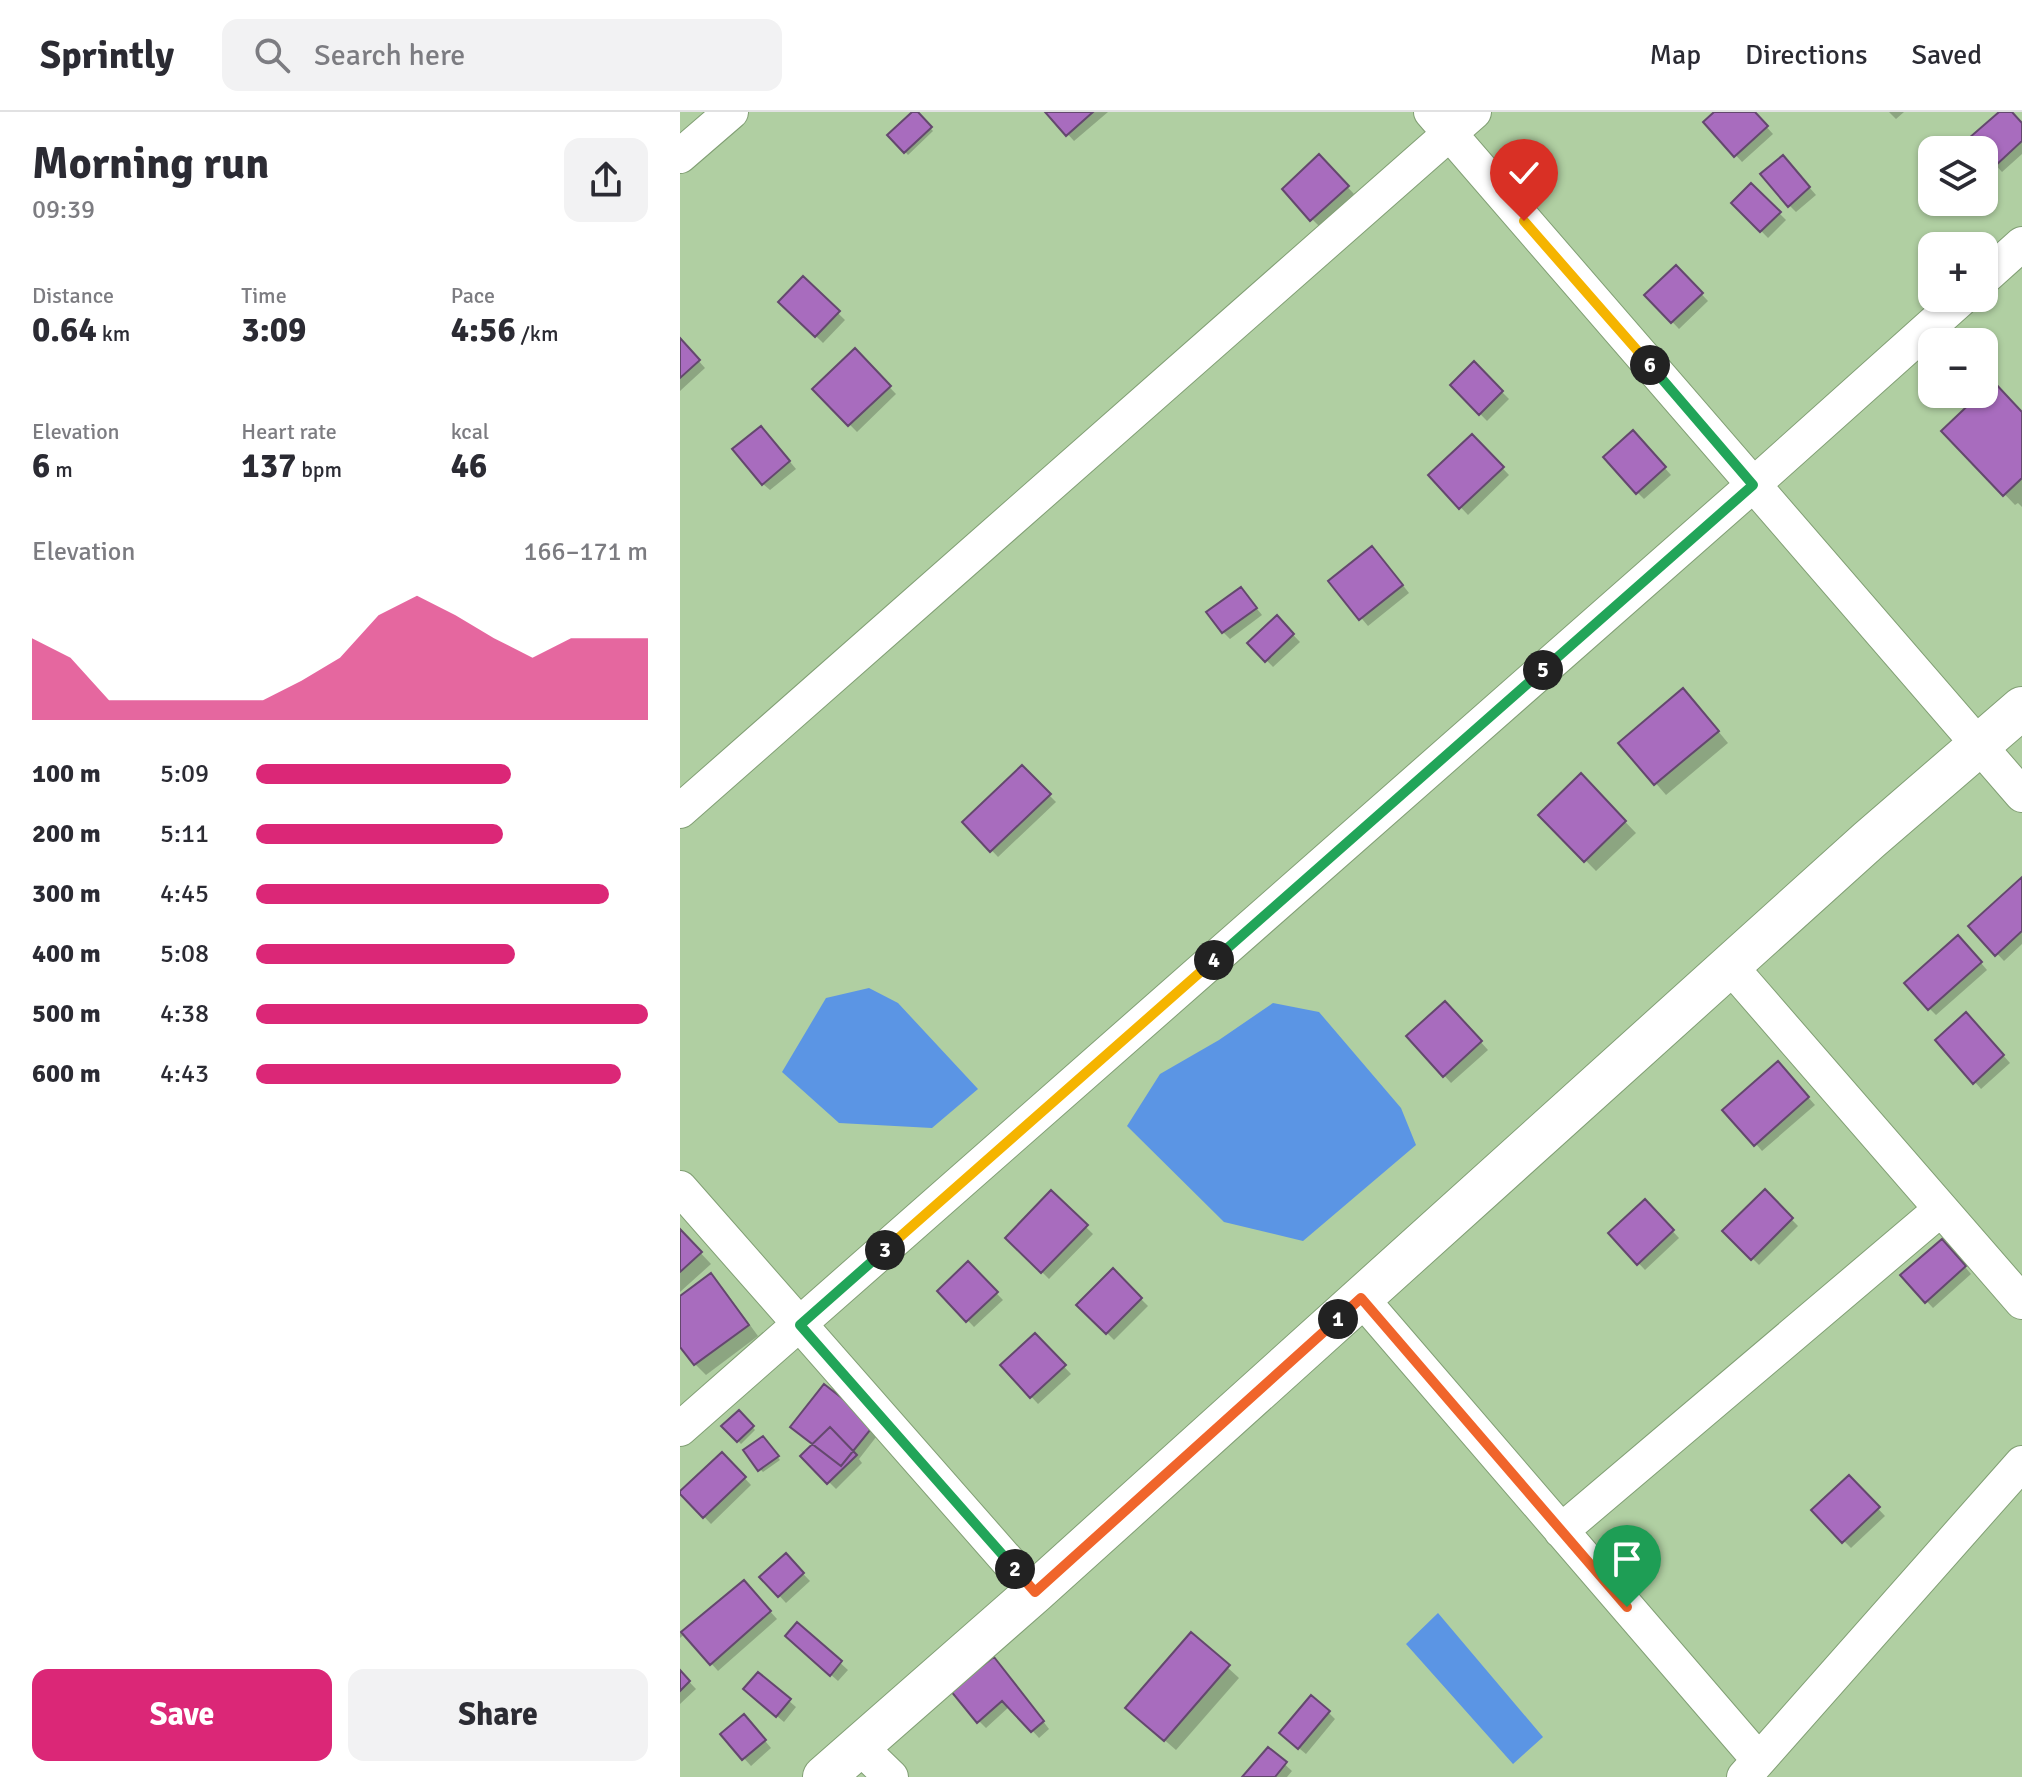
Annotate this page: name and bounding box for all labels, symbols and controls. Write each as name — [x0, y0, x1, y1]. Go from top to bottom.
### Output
search box — [222, 19, 782, 91]
text: Sprintly — [40, 32, 174, 79]
icon: search — [250, 33, 294, 77]
text: Search here — [314, 37, 465, 74]
text: Map — [1649, 38, 1701, 72]
text: Directions — [1745, 38, 1867, 72]
text: Saved — [1911, 38, 1982, 72]
map controls — [1918, 136, 1998, 408]
button: layers — [1918, 136, 1998, 216]
text: Morning run — [32, 137, 269, 191]
button: share — [564, 138, 648, 222]
pin — [1490, 139, 1558, 221]
icon: check — [1502, 151, 1546, 195]
text: 09:39 — [32, 194, 95, 226]
button: + — [1918, 232, 1998, 312]
text: Distance — [32, 282, 114, 309]
text: Time — [241, 282, 287, 309]
text: Pace — [451, 282, 495, 309]
text: 0.64 — [32, 309, 97, 351]
text: 3:09 — [241, 309, 306, 351]
text: 4:56 — [451, 309, 516, 351]
text: km — [97, 320, 130, 347]
text: /km — [516, 320, 558, 347]
button: − — [1918, 328, 1998, 408]
pin: 6 — [1630, 345, 1670, 385]
text: 6 — [1644, 351, 1656, 378]
text: Elevation — [32, 418, 120, 445]
text: Heart rate — [241, 418, 337, 445]
text: kcal — [451, 418, 489, 445]
text: 6 — [32, 445, 50, 487]
text: 137 — [241, 445, 296, 487]
text: 46 — [451, 445, 487, 487]
text: m — [50, 456, 73, 483]
text: bpm — [296, 456, 342, 483]
text: Elevation — [32, 536, 136, 568]
text: 166–171 m — [524, 536, 648, 568]
pin: 5 — [1523, 650, 1563, 690]
text: 5 — [1537, 656, 1549, 683]
text: 100 m — [32, 758, 101, 790]
text: 5:09 — [160, 758, 209, 790]
text: 200 m — [32, 818, 101, 850]
text: 5:11 — [160, 818, 209, 850]
text: 300 m — [32, 878, 101, 910]
text: 4:45 — [160, 878, 209, 910]
text: 400 m — [32, 938, 101, 970]
text: 5:08 — [160, 938, 209, 970]
pin: 4 — [1194, 940, 1234, 980]
text: 4 — [1208, 946, 1220, 973]
text: 500 m — [32, 998, 101, 1030]
text: 4:38 — [160, 998, 209, 1030]
text: 600 m — [32, 1058, 101, 1090]
text: 4:43 — [160, 1058, 209, 1090]
pin: 3 — [865, 1230, 905, 1270]
text: 3 — [879, 1236, 891, 1263]
pin: 1 — [1318, 1299, 1358, 1339]
text: 1 — [1332, 1305, 1344, 1332]
pin — [1593, 1525, 1661, 1607]
icon: arrive — [1605, 1537, 1649, 1581]
pin: 2 — [995, 1549, 1035, 1589]
text: 2 — [1009, 1555, 1021, 1582]
button: Save — [32, 1669, 332, 1761]
button: Share — [348, 1669, 648, 1761]

